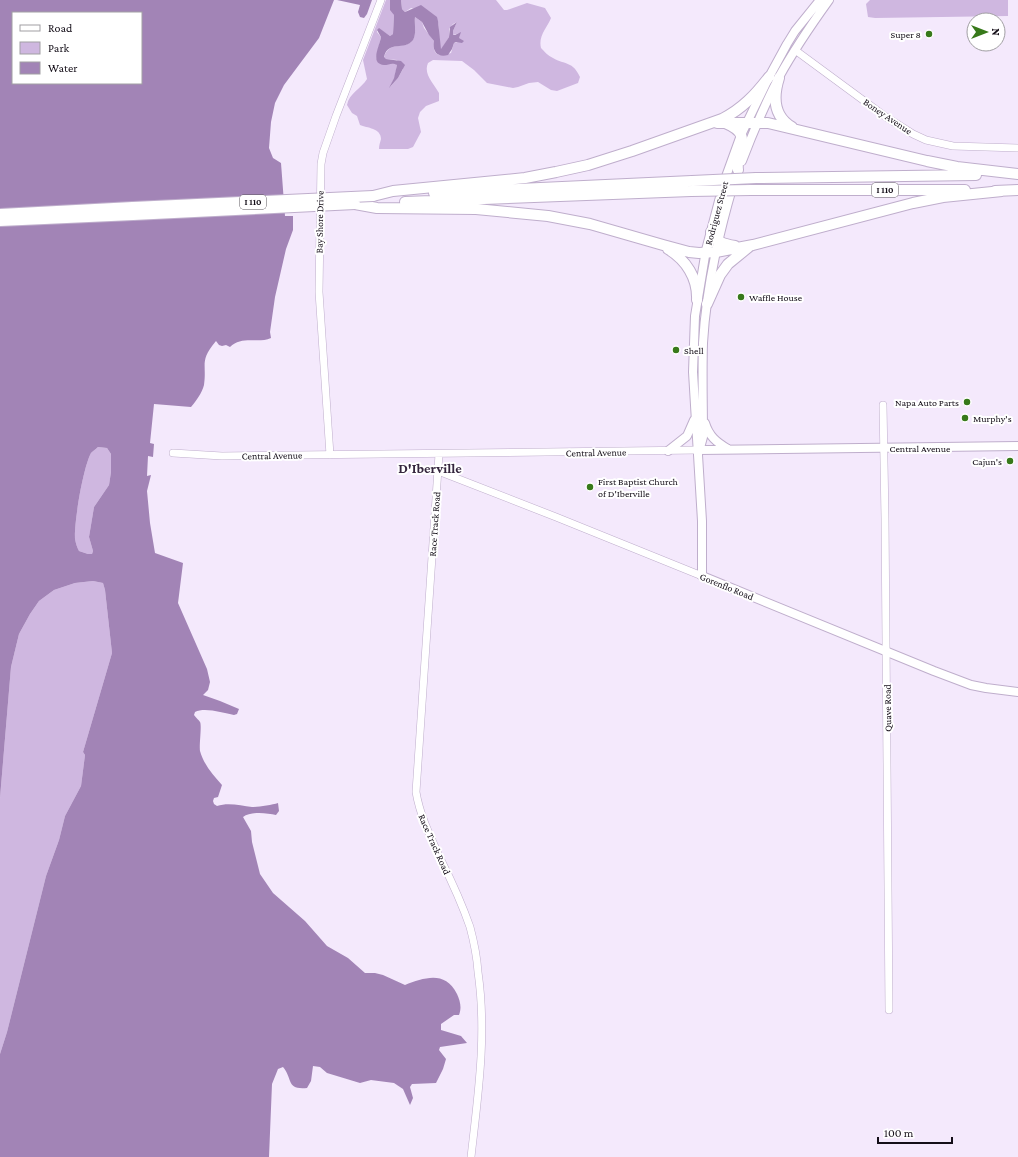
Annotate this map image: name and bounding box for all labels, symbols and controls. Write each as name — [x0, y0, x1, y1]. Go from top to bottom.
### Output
legend — [12, 12, 142, 84]
north arrow — [966, 12, 1006, 52]
text: Road — [48, 21, 73, 35]
text: N — [990, 28, 1002, 36]
place label: Super 8 — [891, 29, 921, 40]
marker: Super 8 — [924, 29, 934, 39]
text: Park — [48, 41, 70, 55]
text: Water — [48, 61, 78, 75]
street label: Boney Avenue — [861, 96, 915, 137]
street label: Rodriguez Street — [703, 179, 731, 246]
road number: I 110 — [872, 183, 898, 197]
street label: Bay Shore Drive — [313, 190, 326, 254]
road number: I 110 — [240, 195, 266, 209]
marker: Waffle House — [736, 292, 746, 302]
place label: Waffle House — [749, 292, 803, 303]
marker: Shell — [671, 345, 681, 355]
place label: Shell — [684, 345, 704, 356]
place label: Napa Auto Parts — [895, 397, 959, 408]
marker: Napa Auto Parts — [962, 397, 972, 407]
marker: Murphy's — [960, 413, 970, 423]
place label: Murphy's — [973, 413, 1012, 424]
street label: Central Avenue — [890, 443, 951, 454]
street label: Central Avenue — [565, 446, 627, 459]
street label: Central Avenue — [241, 449, 303, 462]
place label: Cajun's — [972, 456, 1002, 468]
marker: Cajun's — [1005, 456, 1015, 466]
district label: D'Iberville — [398, 460, 462, 476]
place label: First Baptist Church of D'Iberville — [598, 476, 678, 499]
marker: First Baptist Church of D'Iberville — [585, 482, 595, 492]
street label: Race Track Road — [427, 491, 442, 557]
street label: Gorenflo Road — [698, 571, 756, 603]
street label: Quave Road — [882, 683, 893, 732]
street label: Race Track Road — [416, 812, 453, 877]
scale bar — [878, 1119, 952, 1145]
text: 100 m — [884, 1126, 914, 1140]

